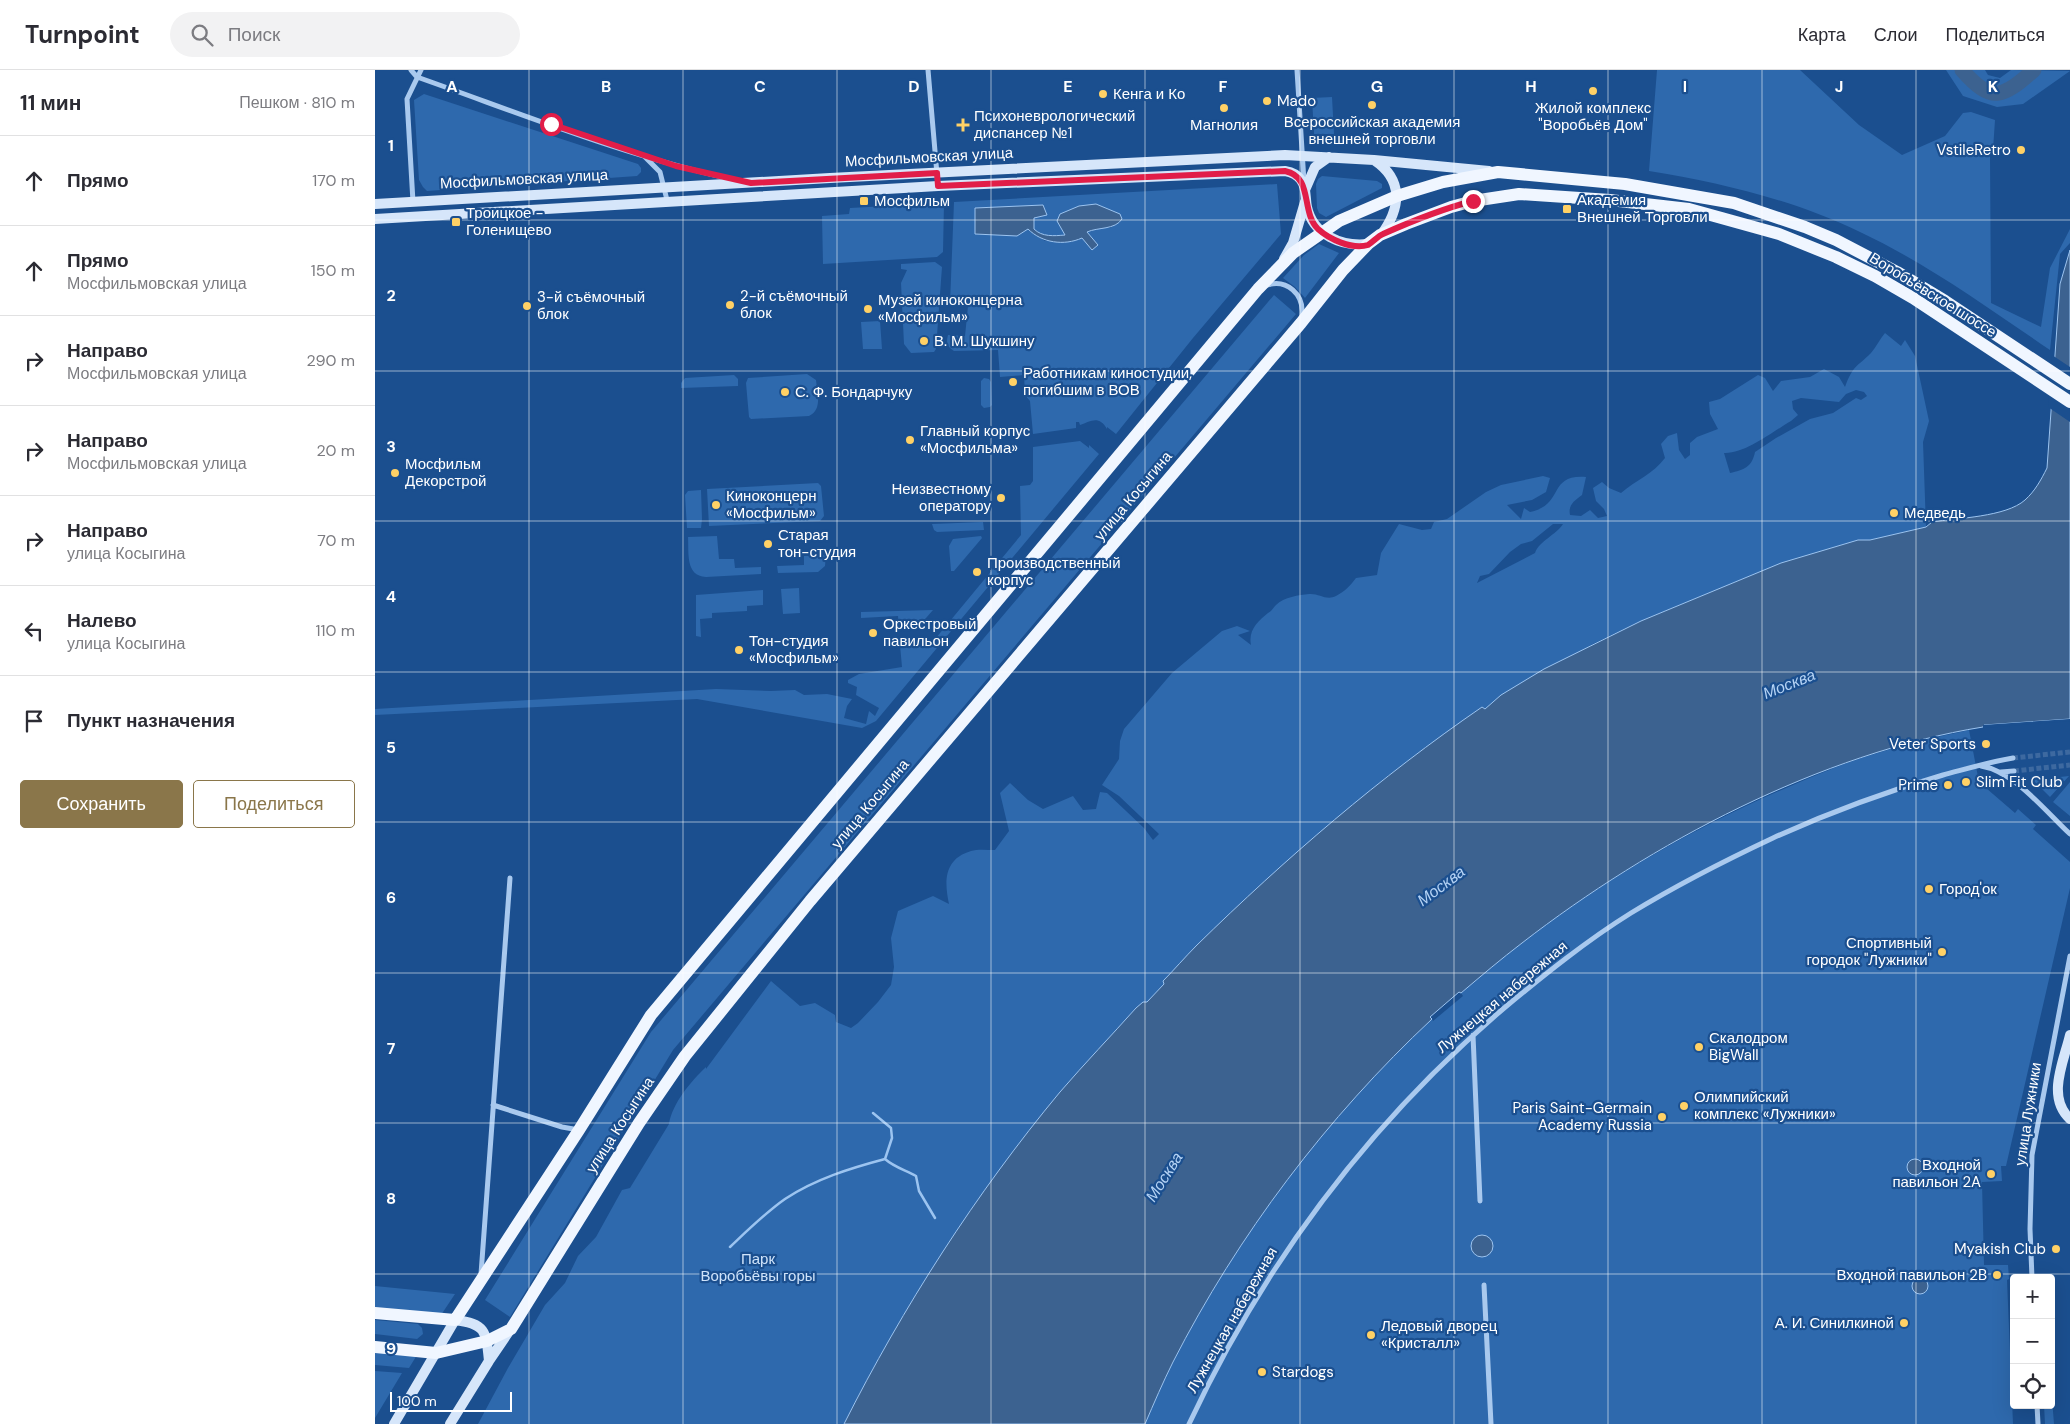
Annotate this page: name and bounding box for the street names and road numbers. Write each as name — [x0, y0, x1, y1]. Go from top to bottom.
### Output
street label: Мосфильмовская улица — [844, 143, 1014, 171]
street label: Мосфильмовская улица — [439, 165, 609, 193]
street label: Воробьёвское шоссе — [1866, 248, 2000, 342]
street label: улица Косыгина — [1090, 447, 1177, 545]
street label: улица Косыгина — [827, 755, 914, 853]
street label: Лужнецкая набережная — [1432, 936, 1572, 1058]
street label: улица Лужники — [2010, 1061, 2046, 1167]
street label: улица Косыгина — [581, 1072, 659, 1177]
street label: Лужнецкая набережная — [1182, 1244, 1282, 1396]

